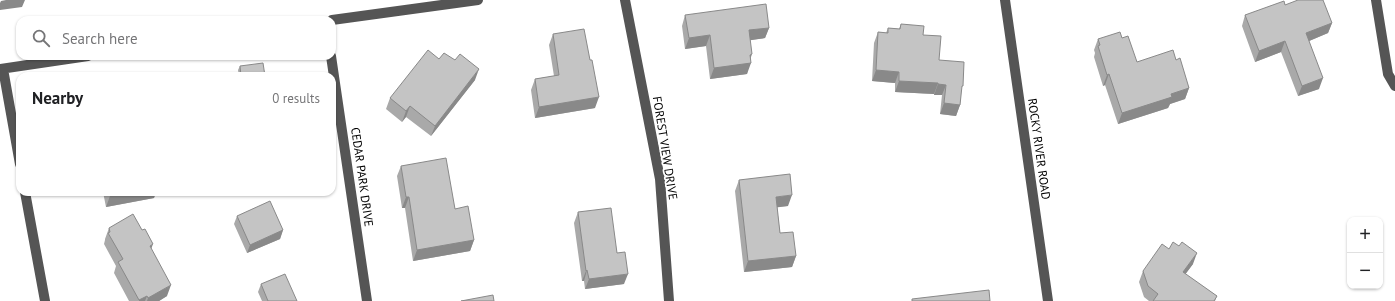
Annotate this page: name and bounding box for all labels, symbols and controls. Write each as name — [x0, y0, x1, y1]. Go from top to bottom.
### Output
search box — [16, 16, 336, 60]
icon: search — [30, 27, 52, 49]
text: Search here — [62, 29, 138, 48]
text: Nearby — [32, 87, 83, 109]
text: 0 results — [272, 90, 320, 107]
street label: FOREST VIEW DRIVE — [650, 95, 681, 201]
street label: ROCKY RIVER ROAD — [1025, 97, 1054, 201]
street label: CEDAR PARK DRIVE — [348, 126, 377, 228]
map controls — [1347, 217, 1383, 289]
button: + — [1347, 217, 1383, 253]
button: − — [1347, 253, 1383, 289]

